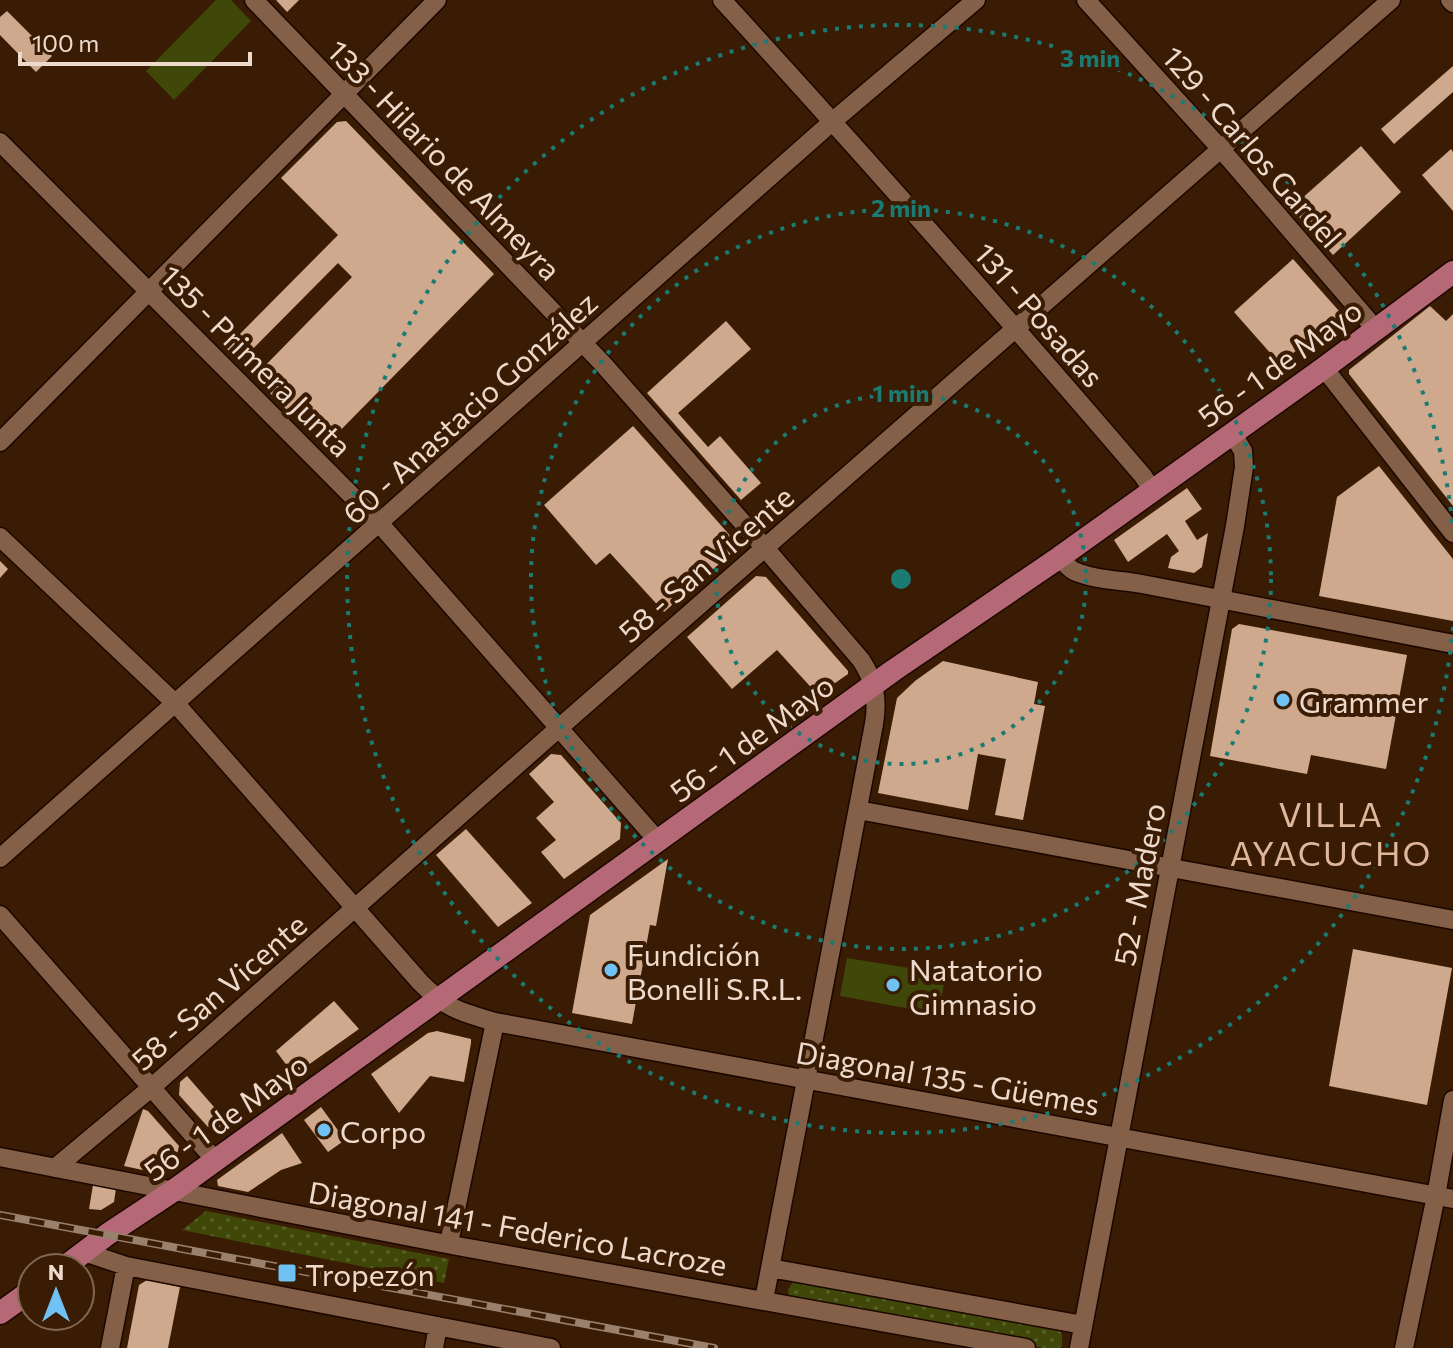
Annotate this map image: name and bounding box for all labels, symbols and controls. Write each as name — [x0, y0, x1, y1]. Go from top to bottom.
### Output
scale bar — [20, 16, 250, 66]
text: 100 m — [32, 28, 99, 57]
street label: 133 - Hilario de Almeyra — [321, 31, 569, 287]
street label: 129 - Carlos Gardel — [1156, 38, 1350, 254]
text: 3 min — [1060, 43, 1120, 72]
text: 2 min — [871, 193, 931, 222]
street label: 131 - Posadas — [967, 234, 1113, 394]
street label: 135 - Primera Junta — [154, 257, 360, 463]
street label: 60 - Anastacio González — [334, 283, 604, 531]
street label: 56 - 1 de Mayo — [1190, 290, 1368, 434]
text: 1 min — [873, 378, 929, 407]
street label: 58 - San Vicente — [610, 477, 800, 649]
centre of rings — [887, 565, 915, 593]
street label: 56 - 1 de Mayo — [662, 665, 840, 809]
place label: Grammer — [1299, 682, 1429, 719]
marker: Grammer — [1274, 691, 1292, 709]
district label: VILLA AYACUCHO — [1230, 792, 1432, 873]
street label: 52 - Madero — [1104, 800, 1172, 968]
street label: 58 - San Vicente — [123, 905, 313, 1077]
place label: Fundición Bonelli S.R.L. — [627, 935, 802, 1006]
place label: Natatorio Gimnasio — [909, 950, 1043, 1021]
marker: Fundición Bonelli S.R.L. — [602, 961, 620, 979]
marker: Natatorio Gimnasio — [884, 976, 902, 994]
street label: Diagonal 135 - Güemes — [794, 1032, 1102, 1122]
street label: 56 - 1 de Mayo — [136, 1044, 314, 1188]
place label: Corpo — [340, 1112, 426, 1149]
marker: Corpo — [315, 1121, 333, 1139]
street label: Diagonal 141 - Federico Lacroze — [306, 1172, 730, 1282]
north arrow — [16, 1252, 96, 1332]
place label: Tropezón — [305, 1255, 435, 1292]
text: N — [48, 1258, 64, 1285]
marker: Tropezón — [276, 1262, 298, 1284]

